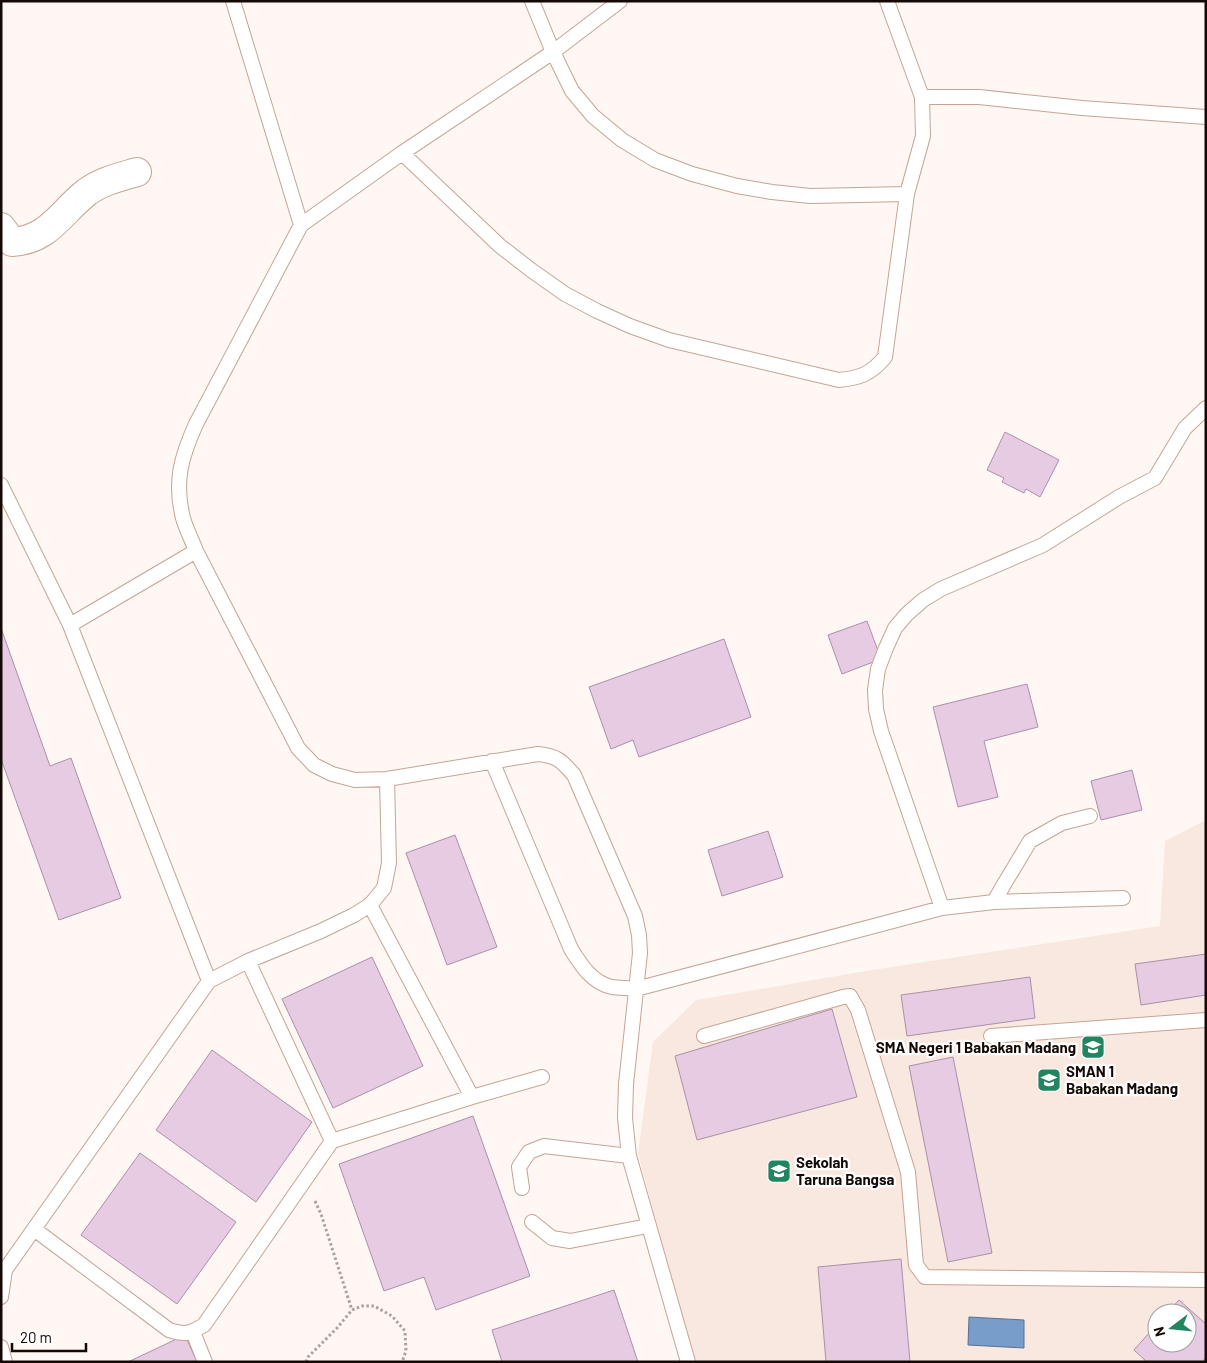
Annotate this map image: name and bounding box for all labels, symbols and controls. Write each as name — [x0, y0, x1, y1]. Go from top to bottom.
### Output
school or university icon: SMA Negeri 1 Babakan Madang — [1080, 1034, 1106, 1060]
place label: SMA Negeri 1 Babakan Madang — [876, 1038, 1076, 1056]
place label: SMAN 1 Babakan Madang — [1066, 1062, 1178, 1097]
school or university icon: SMAN 1 Babakan Madang — [1036, 1067, 1062, 1093]
place label: Sekolah Taruna Bangsa — [796, 1153, 894, 1188]
school or university icon: Sekolah Taruna Bangsa — [766, 1158, 792, 1184]
north arrow — [1147, 1303, 1197, 1353]
scale bar — [12, 1320, 86, 1352]
text: N — [1150, 1325, 1168, 1339]
text: 20 m — [20, 1328, 52, 1346]

